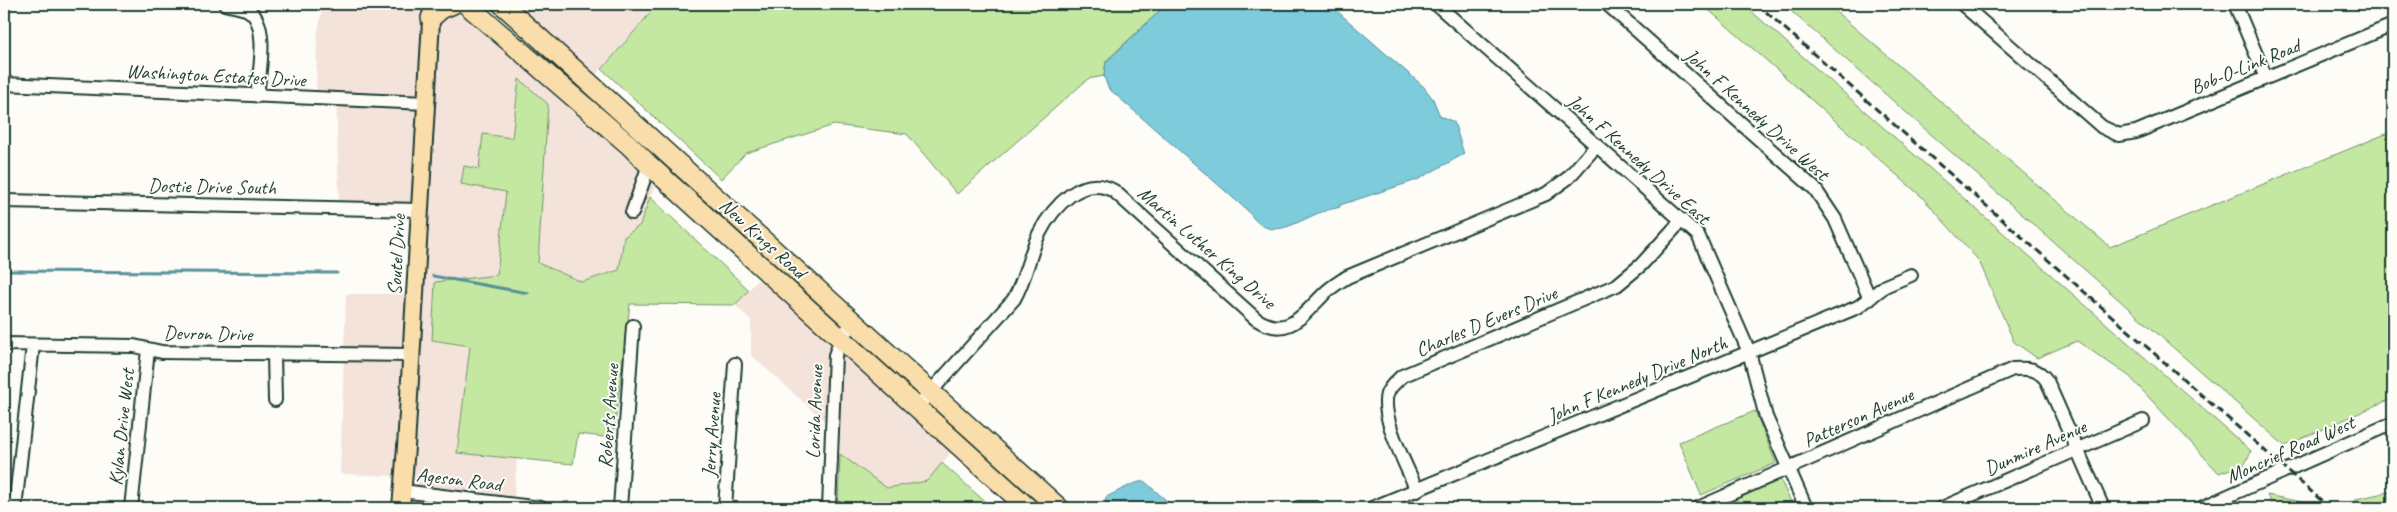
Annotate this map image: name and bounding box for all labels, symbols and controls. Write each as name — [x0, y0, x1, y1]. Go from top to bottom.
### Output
street label: Bob-O-Link Road — [2187, 32, 2306, 100]
street label: John F Kennedy Drive West — [1679, 42, 1836, 187]
street label: Washington Estates Drive — [126, 58, 308, 93]
street label: John F Kennedy Drive East — [1561, 88, 1717, 232]
street label: Dostie Drive South — [148, 173, 277, 200]
street label: Martin Luther King Drive — [1132, 181, 1282, 315]
street label: New Kings Road — [714, 193, 814, 286]
street label: Soutel Drive — [382, 212, 411, 296]
street label: Charles D Evers Drive — [1412, 280, 1562, 362]
street label: Devron Drive — [163, 320, 254, 347]
street label: John F Kennedy Drive North — [1543, 330, 1732, 429]
street label: Roberts Avenue — [592, 362, 625, 469]
street label: Lorida Avenue — [800, 363, 829, 459]
street label: Kylan Drive West — [103, 365, 140, 487]
street label: Patterson Avenue — [1799, 381, 1919, 453]
street label: Jerry Avenue — [696, 391, 727, 479]
street label: Moncrief Road West — [2222, 409, 2361, 489]
street label: Dunmire Avenue — [1981, 413, 2091, 481]
street label: Ageson Road — [415, 462, 506, 497]

